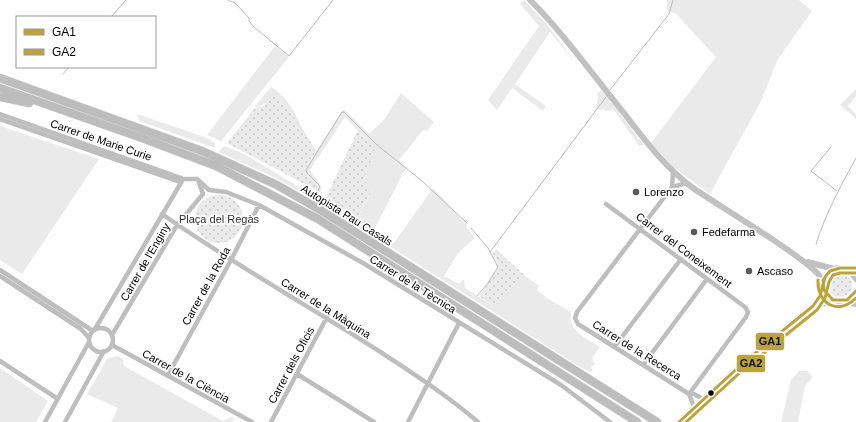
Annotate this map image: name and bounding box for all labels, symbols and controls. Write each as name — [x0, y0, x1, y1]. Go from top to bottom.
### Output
legend — [16, 16, 156, 68]
text: GA1 — [52, 25, 76, 39]
text: GA2 — [52, 45, 76, 59]
street label: Carrer de Marie Curie — [49, 117, 153, 163]
street label: Autopista Pau Casals — [299, 182, 395, 248]
place label: Lorenzo — [644, 186, 684, 198]
marker: Lorenzo — [631, 187, 641, 197]
street label: Carrer del Coneixement — [634, 210, 734, 290]
park label: Plaça del Regàs — [179, 213, 260, 225]
street label: Carrer de l'Enginy — [118, 221, 172, 303]
place label: Fedefarma — [702, 226, 756, 238]
marker: Fedefarma — [689, 227, 699, 237]
street label: Carrer de la Roda — [180, 244, 233, 327]
street label: Carrer de la Tècnica — [368, 253, 459, 316]
place label: Ascaso — [757, 265, 793, 277]
marker: Ascaso — [744, 266, 754, 276]
street label: Carrer de la Màquina — [279, 276, 374, 341]
street label: Carrer de la Recerca — [591, 318, 684, 383]
street label: Carrer dels Oficis — [266, 324, 316, 405]
line badge: GA1 — [755, 332, 785, 351]
text: GA1 — [759, 335, 781, 347]
street label: Carrer de la Ciència — [140, 347, 232, 405]
line badge: GA2 — [736, 354, 766, 373]
text: GA2 — [740, 357, 762, 369]
unlabelled marker — [706, 388, 716, 398]

